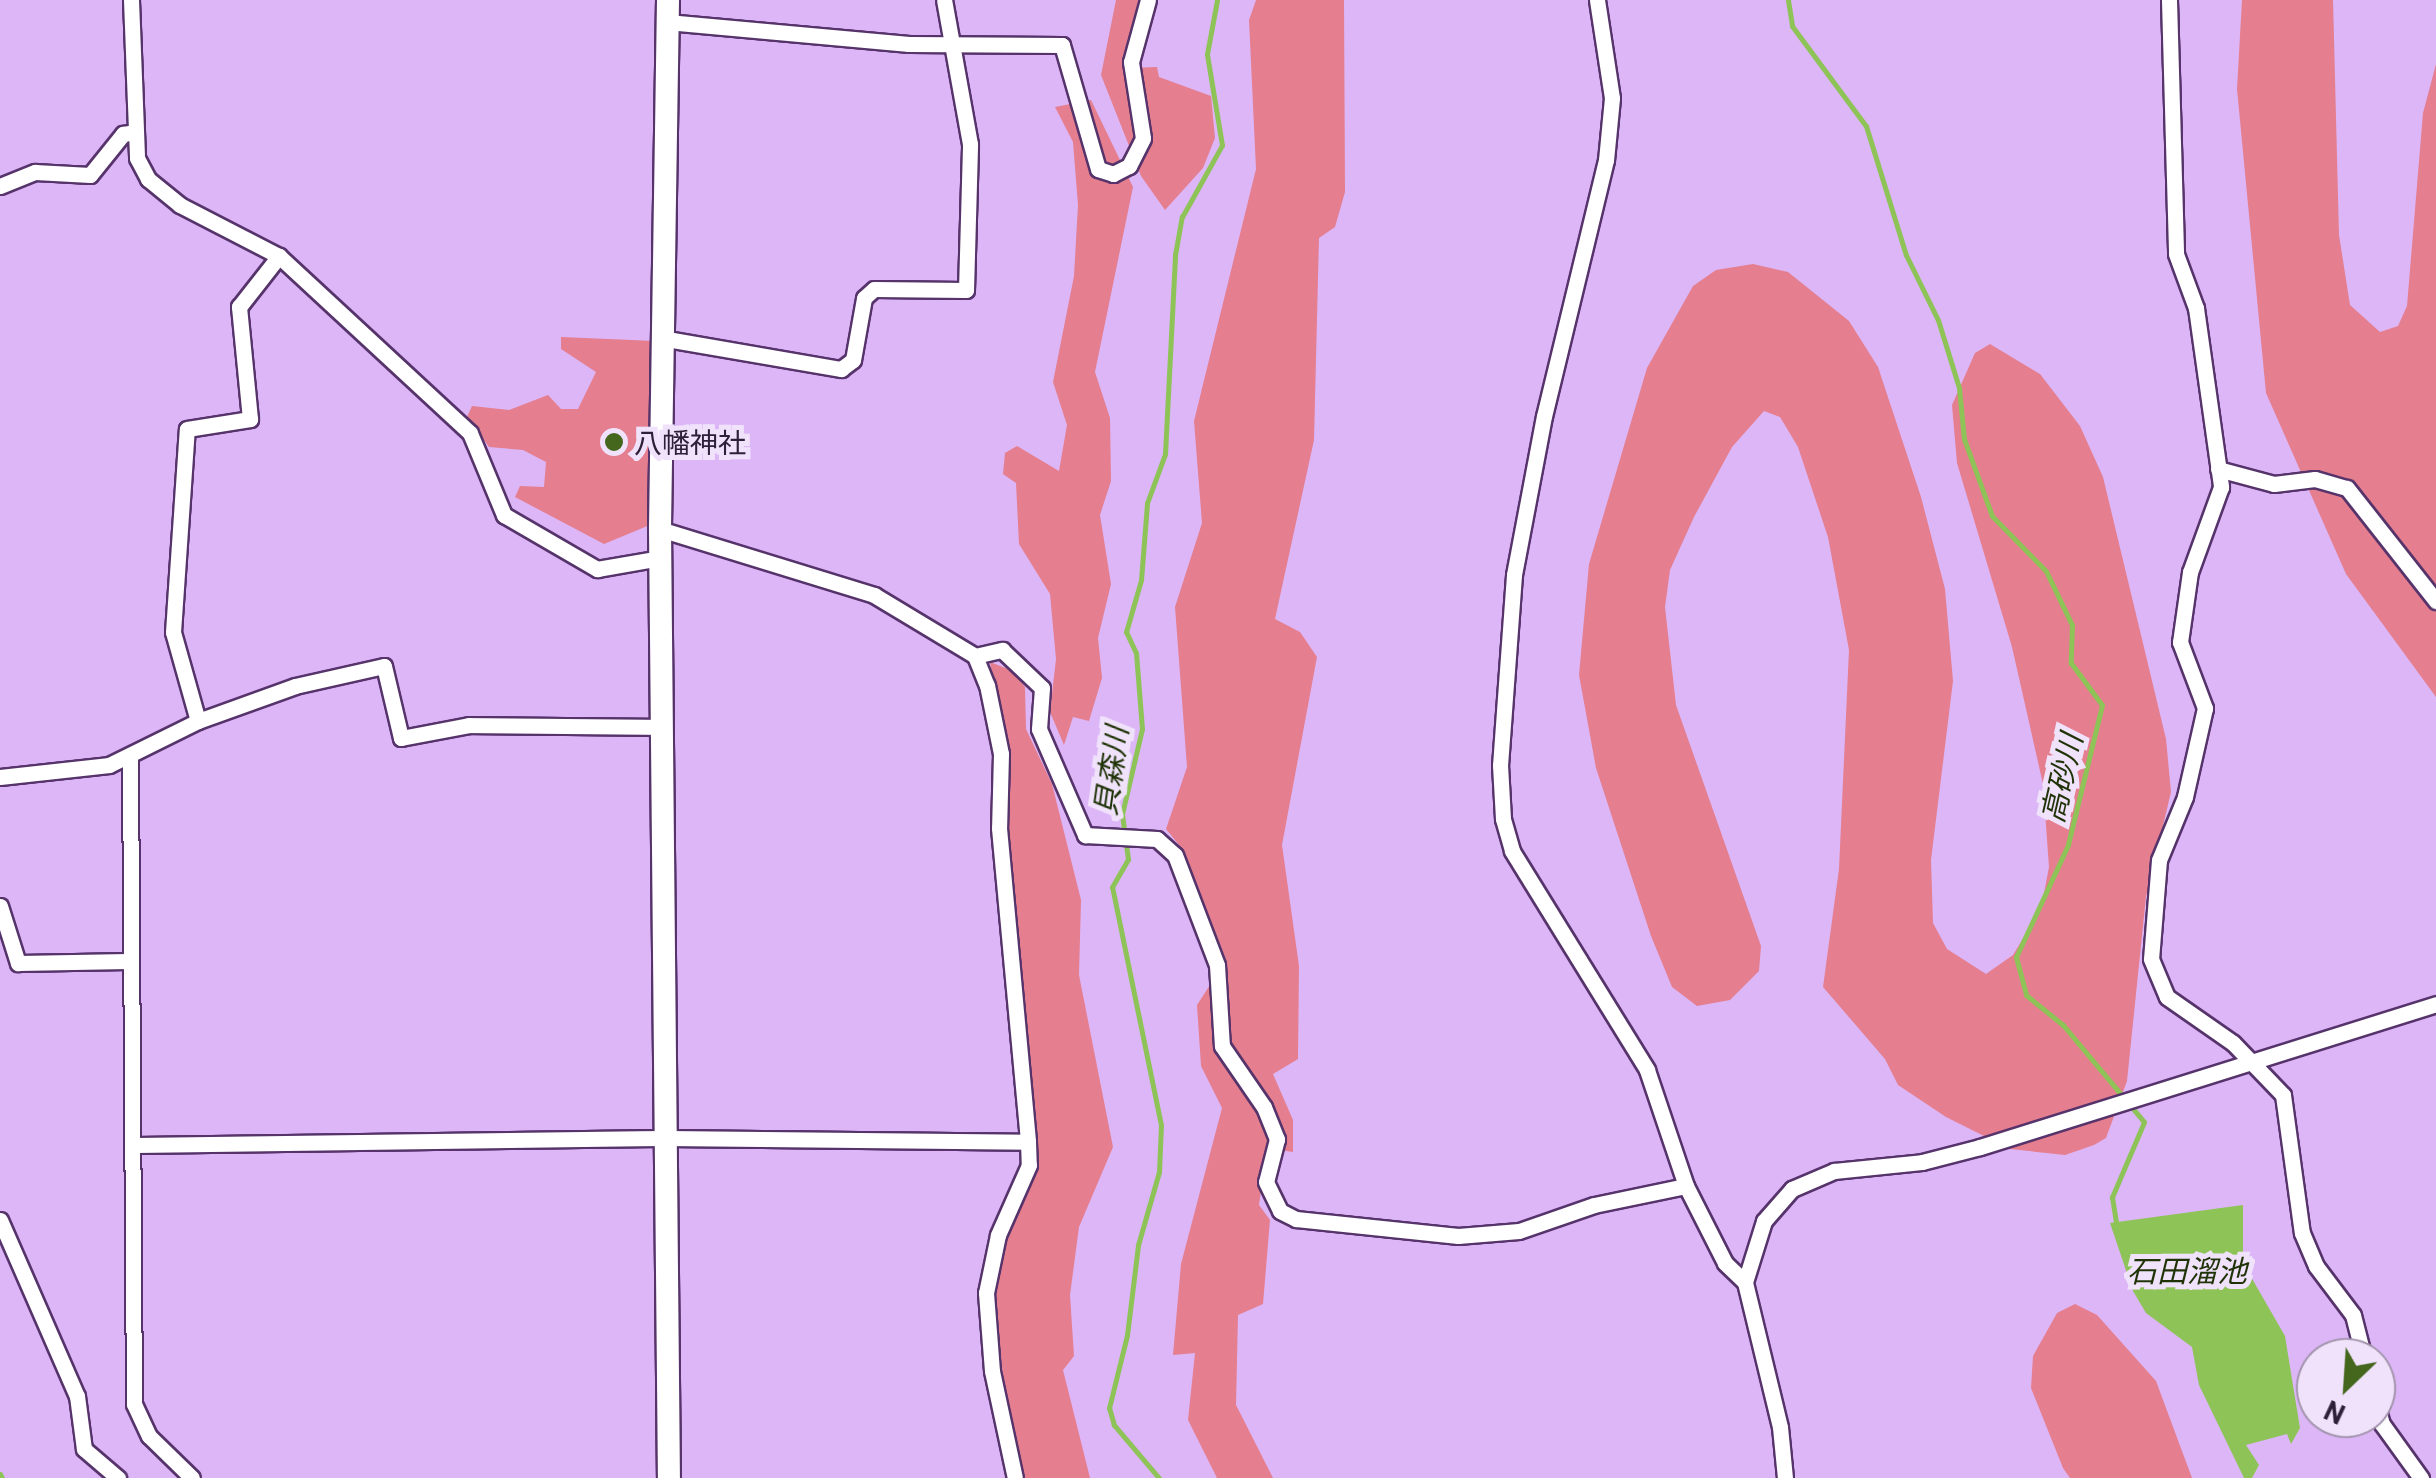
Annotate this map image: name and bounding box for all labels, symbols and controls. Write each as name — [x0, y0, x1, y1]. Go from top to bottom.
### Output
place label: 八幡神社 — [634, 425, 746, 459]
marker: 八幡神社 — [603, 431, 625, 453]
water label: 貝森川 — [1086, 724, 1134, 818]
water label: 高砂川 — [2033, 730, 2089, 826]
water label: 石田溜池 — [2127, 1252, 2247, 1288]
north arrow — [2296, 1338, 2396, 1438]
text: N — [2319, 1394, 2350, 1433]

